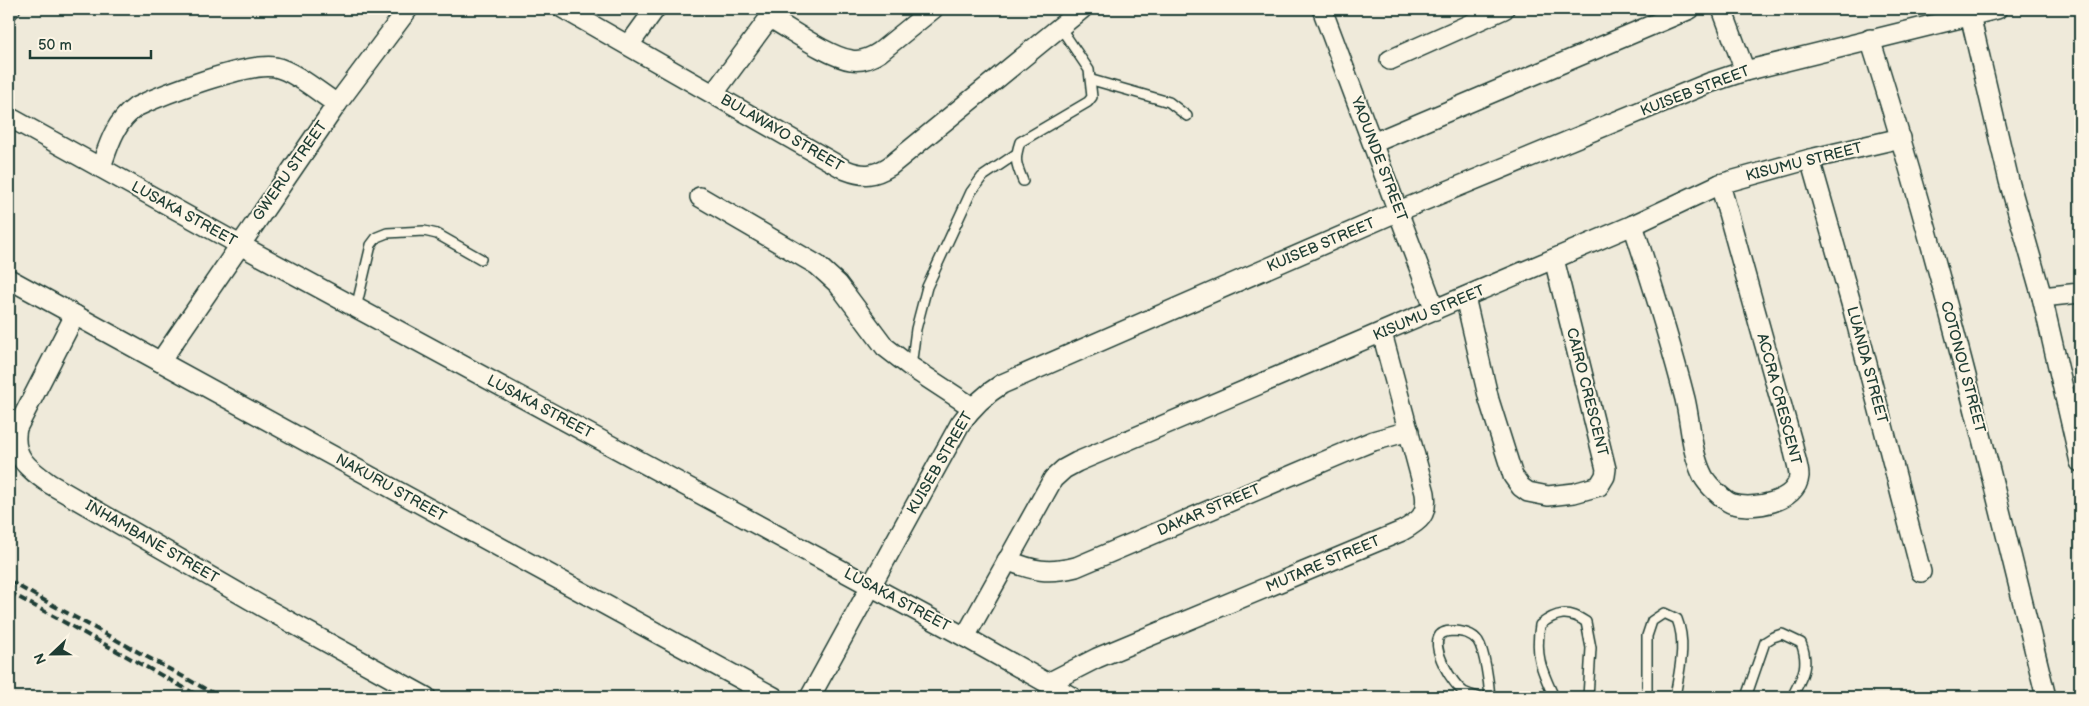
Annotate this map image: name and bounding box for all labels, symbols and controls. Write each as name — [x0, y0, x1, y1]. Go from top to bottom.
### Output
scale bar — [30, 28, 151, 60]
text: 50 m — [38, 36, 72, 55]
street label: KUISEB STREET — [1638, 61, 1752, 121]
street label: BULAWAYO STREET — [717, 90, 847, 176]
street label: YAOUNDE STREET — [1346, 93, 1411, 224]
street label: GWERU STREET — [249, 117, 331, 225]
street label: KISUMU STREET — [1744, 138, 1864, 186]
street label: LUSAKA STREET — [128, 177, 240, 251]
street label: KUISEB STREET — [1264, 214, 1378, 276]
street label: KISUMU STREET — [1370, 281, 1488, 345]
street label: COTONOU STREET — [1936, 299, 1990, 435]
street label: LUANDA STREET — [1842, 304, 1892, 426]
street label: CAIRO CRESCENT — [1562, 326, 1612, 458]
street label: ACCRA CRESCENT — [1752, 331, 1806, 467]
street label: LUSAKA STREET — [484, 371, 596, 443]
street label: KUISEB STREET — [903, 408, 977, 518]
street label: NAKURU STREET — [332, 450, 450, 526]
street label: DAKAR STREET — [1155, 480, 1263, 540]
street label: INHAMBANE STREET — [82, 496, 222, 588]
street label: MUTARE STREET — [1263, 531, 1383, 597]
street label: LUSAKA STREET — [841, 564, 953, 636]
north arrow — [28, 628, 78, 678]
text: N — [31, 651, 50, 667]

